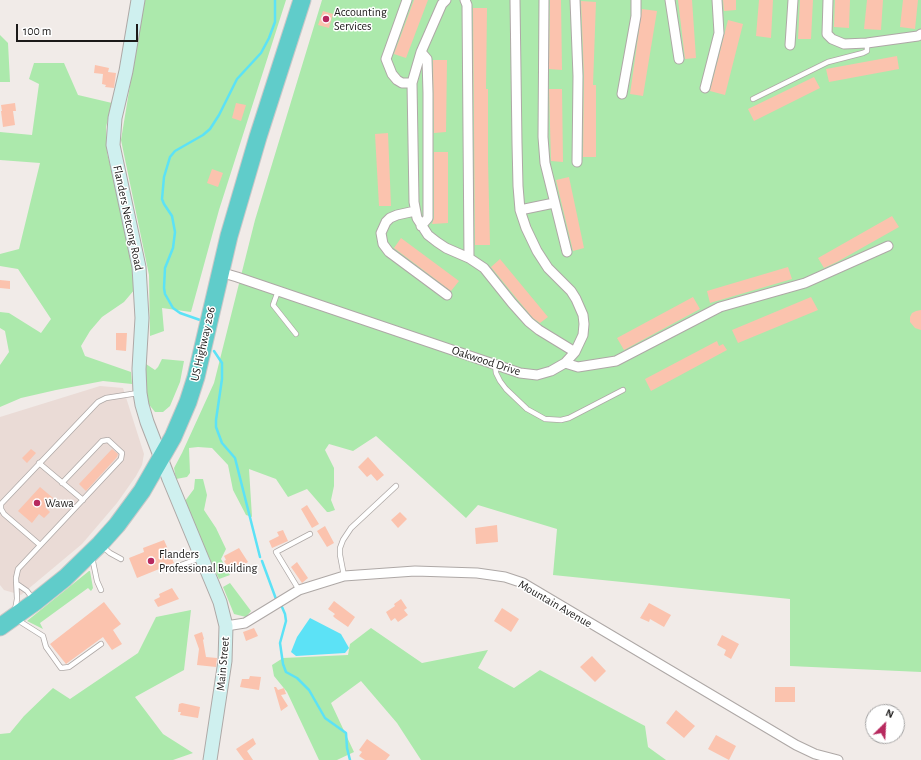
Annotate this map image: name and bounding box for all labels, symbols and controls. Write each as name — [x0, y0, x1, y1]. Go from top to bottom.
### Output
place label: Accounting Services — [334, 5, 387, 33]
marker: Accounting Services — [321, 14, 331, 24]
scale bar — [18, 16, 140, 42]
text: 100 m — [23, 25, 51, 37]
street label: Flanders Netcong Road — [110, 164, 146, 272]
street label: US Highway 206 — [187, 305, 219, 383]
street label: Oakwood Drive — [450, 343, 522, 379]
place label: Wawa — [45, 496, 74, 510]
marker: Wawa — [32, 498, 42, 508]
place label: Flanders Professional Building — [159, 547, 257, 575]
marker: Flanders Professional Building — [146, 556, 156, 566]
street label: Mountain Avenue — [516, 577, 594, 631]
street label: Main Street — [213, 636, 233, 692]
north arrow — [865, 704, 905, 744]
text: N — [884, 707, 895, 720]

